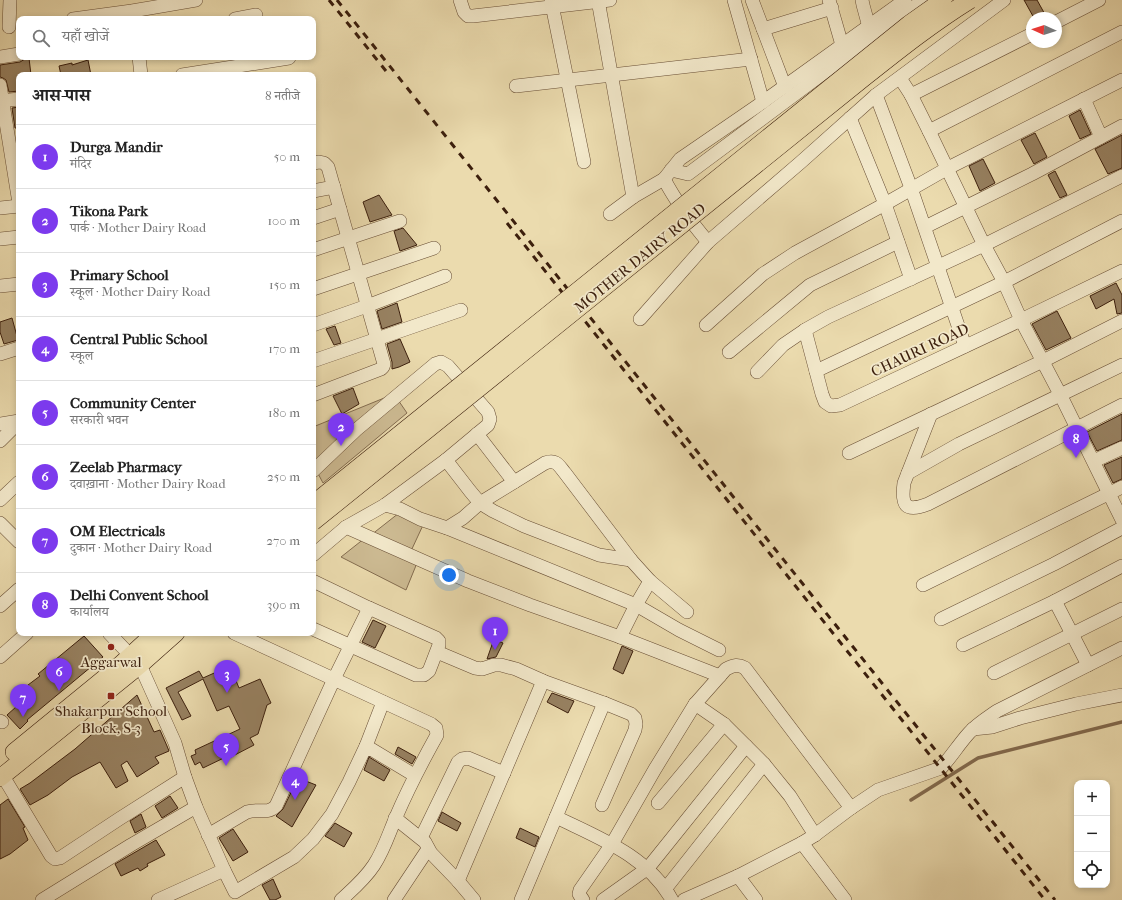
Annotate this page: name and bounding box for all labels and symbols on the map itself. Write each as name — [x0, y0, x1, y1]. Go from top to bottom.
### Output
north arrow — [1026, 12, 1062, 48]
street label: MOTHER DAIRY ROAD — [571, 199, 709, 317]
street label: CHAURI ROAD — [868, 319, 972, 381]
pin: 2 — [328, 413, 354, 446]
pin: 8 — [1063, 425, 1089, 458]
your location — [439, 565, 459, 585]
pin: 1 — [482, 617, 508, 650]
marker: Aggarwal — [106, 642, 116, 652]
place label: Aggarwal — [79, 653, 142, 671]
pin: 6 — [46, 658, 72, 691]
pin: 3 — [214, 660, 240, 693]
pin: 7 — [10, 684, 36, 717]
marker: Shakarpur School Block, S-3 — [106, 691, 116, 701]
place label: Shakarpur School Block, S-3 — [55, 702, 167, 737]
pin: 5 — [213, 733, 239, 766]
pin: 4 — [282, 767, 308, 800]

